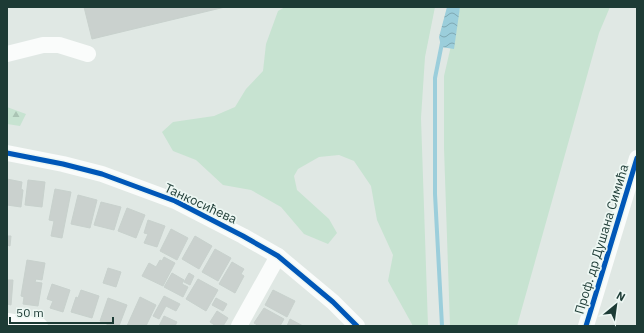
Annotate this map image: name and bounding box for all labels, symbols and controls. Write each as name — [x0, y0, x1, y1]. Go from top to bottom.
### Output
street label: Проф. др Душана Симића — [571, 162, 632, 316]
street label: Танкосићева — [162, 179, 240, 228]
north arrow — [596, 285, 636, 325]
text: N — [614, 288, 628, 304]
scale bar — [10, 299, 113, 325]
text: 50 m — [16, 305, 44, 320]

